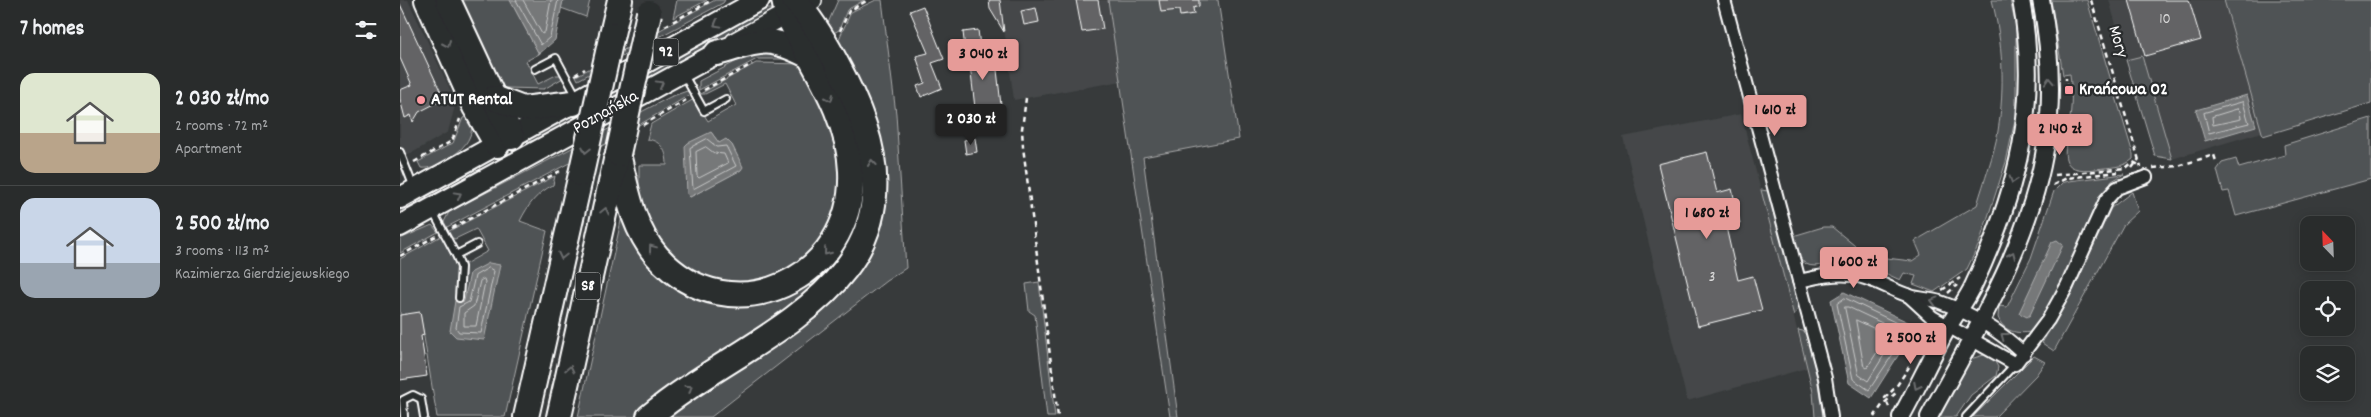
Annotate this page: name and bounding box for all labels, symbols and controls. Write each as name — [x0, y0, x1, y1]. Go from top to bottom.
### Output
house number: 10 — [2159, 9, 2171, 31]
text: 7 homes — [20, 15, 84, 45]
icon: filters — [352, 16, 380, 44]
one-way arrow — [713, 17, 722, 27]
street label: Mory — [2100, 23, 2134, 62]
road number: 92 — [654, 38, 678, 66]
pin: 3 040 zł — [931, 38, 1035, 81]
one-way arrow — [440, 39, 451, 48]
text: 3 040 zł — [959, 43, 1007, 66]
one-way arrow — [2044, 77, 2055, 85]
place label: Krańcowa 02 — [2079, 78, 2168, 103]
one-way arrow — [655, 80, 664, 90]
street label: Poznańska — [569, 84, 644, 141]
marker: Krańcowa 02 — [2063, 84, 2075, 96]
text: 2 030 zł/mo — [175, 85, 269, 115]
place label: ATUT Rental — [431, 88, 513, 113]
icon: home — [60, 93, 120, 153]
one-way arrow — [824, 93, 835, 102]
marker: ATUT Rental — [415, 94, 427, 106]
pin: 1 610 zł — [1723, 94, 1827, 137]
text: 1 610 zł — [1754, 99, 1796, 122]
pin: 2 030 zł — [919, 104, 1023, 146]
text: 2 030 zł — [947, 108, 996, 131]
pin: 2 140 zł — [2008, 114, 2112, 156]
text: 2 rooms · 72 m² — [175, 115, 268, 138]
text: 2 140 zł — [2038, 118, 2082, 141]
text: Apartment — [175, 138, 242, 161]
one-way arrow — [581, 145, 592, 154]
one-way arrow — [867, 158, 878, 166]
one-way arrow — [2009, 176, 2019, 184]
one-way arrow — [453, 191, 462, 201]
pin: 1 680 zł — [1655, 198, 1759, 240]
text: 1 680 zł — [1685, 202, 1729, 225]
one-way arrow — [599, 206, 610, 215]
text: 2 500 zł/mo — [175, 210, 269, 240]
north arrow — [2300, 216, 2355, 271]
map controls — [2300, 216, 2355, 401]
icon: home — [60, 218, 120, 278]
text: 3 rooms · 113 m² — [175, 240, 269, 263]
one-way arrow — [649, 245, 657, 254]
one-way arrow — [823, 246, 832, 255]
pin: 1 600 zł — [1802, 246, 1906, 289]
one-way arrow — [557, 251, 568, 260]
text: 1 600 zł — [1831, 251, 1877, 274]
one-way arrow — [2005, 251, 2016, 260]
text: Kazimierza Gierdziejewskiego — [175, 263, 350, 286]
house number: 3 — [1709, 267, 1715, 289]
road number: S8 — [576, 272, 600, 300]
button: locate — [2300, 281, 2355, 336]
one-way arrow — [1930, 297, 1939, 307]
pin: 2 500 zł — [1859, 322, 1963, 365]
text: 2 500 zł — [1886, 327, 1936, 350]
one-way arrow — [2000, 332, 2009, 341]
button: layers — [2300, 346, 2355, 401]
one-way arrow — [564, 365, 575, 374]
one-way arrow — [1914, 381, 1924, 390]
one-way arrow — [684, 385, 693, 395]

